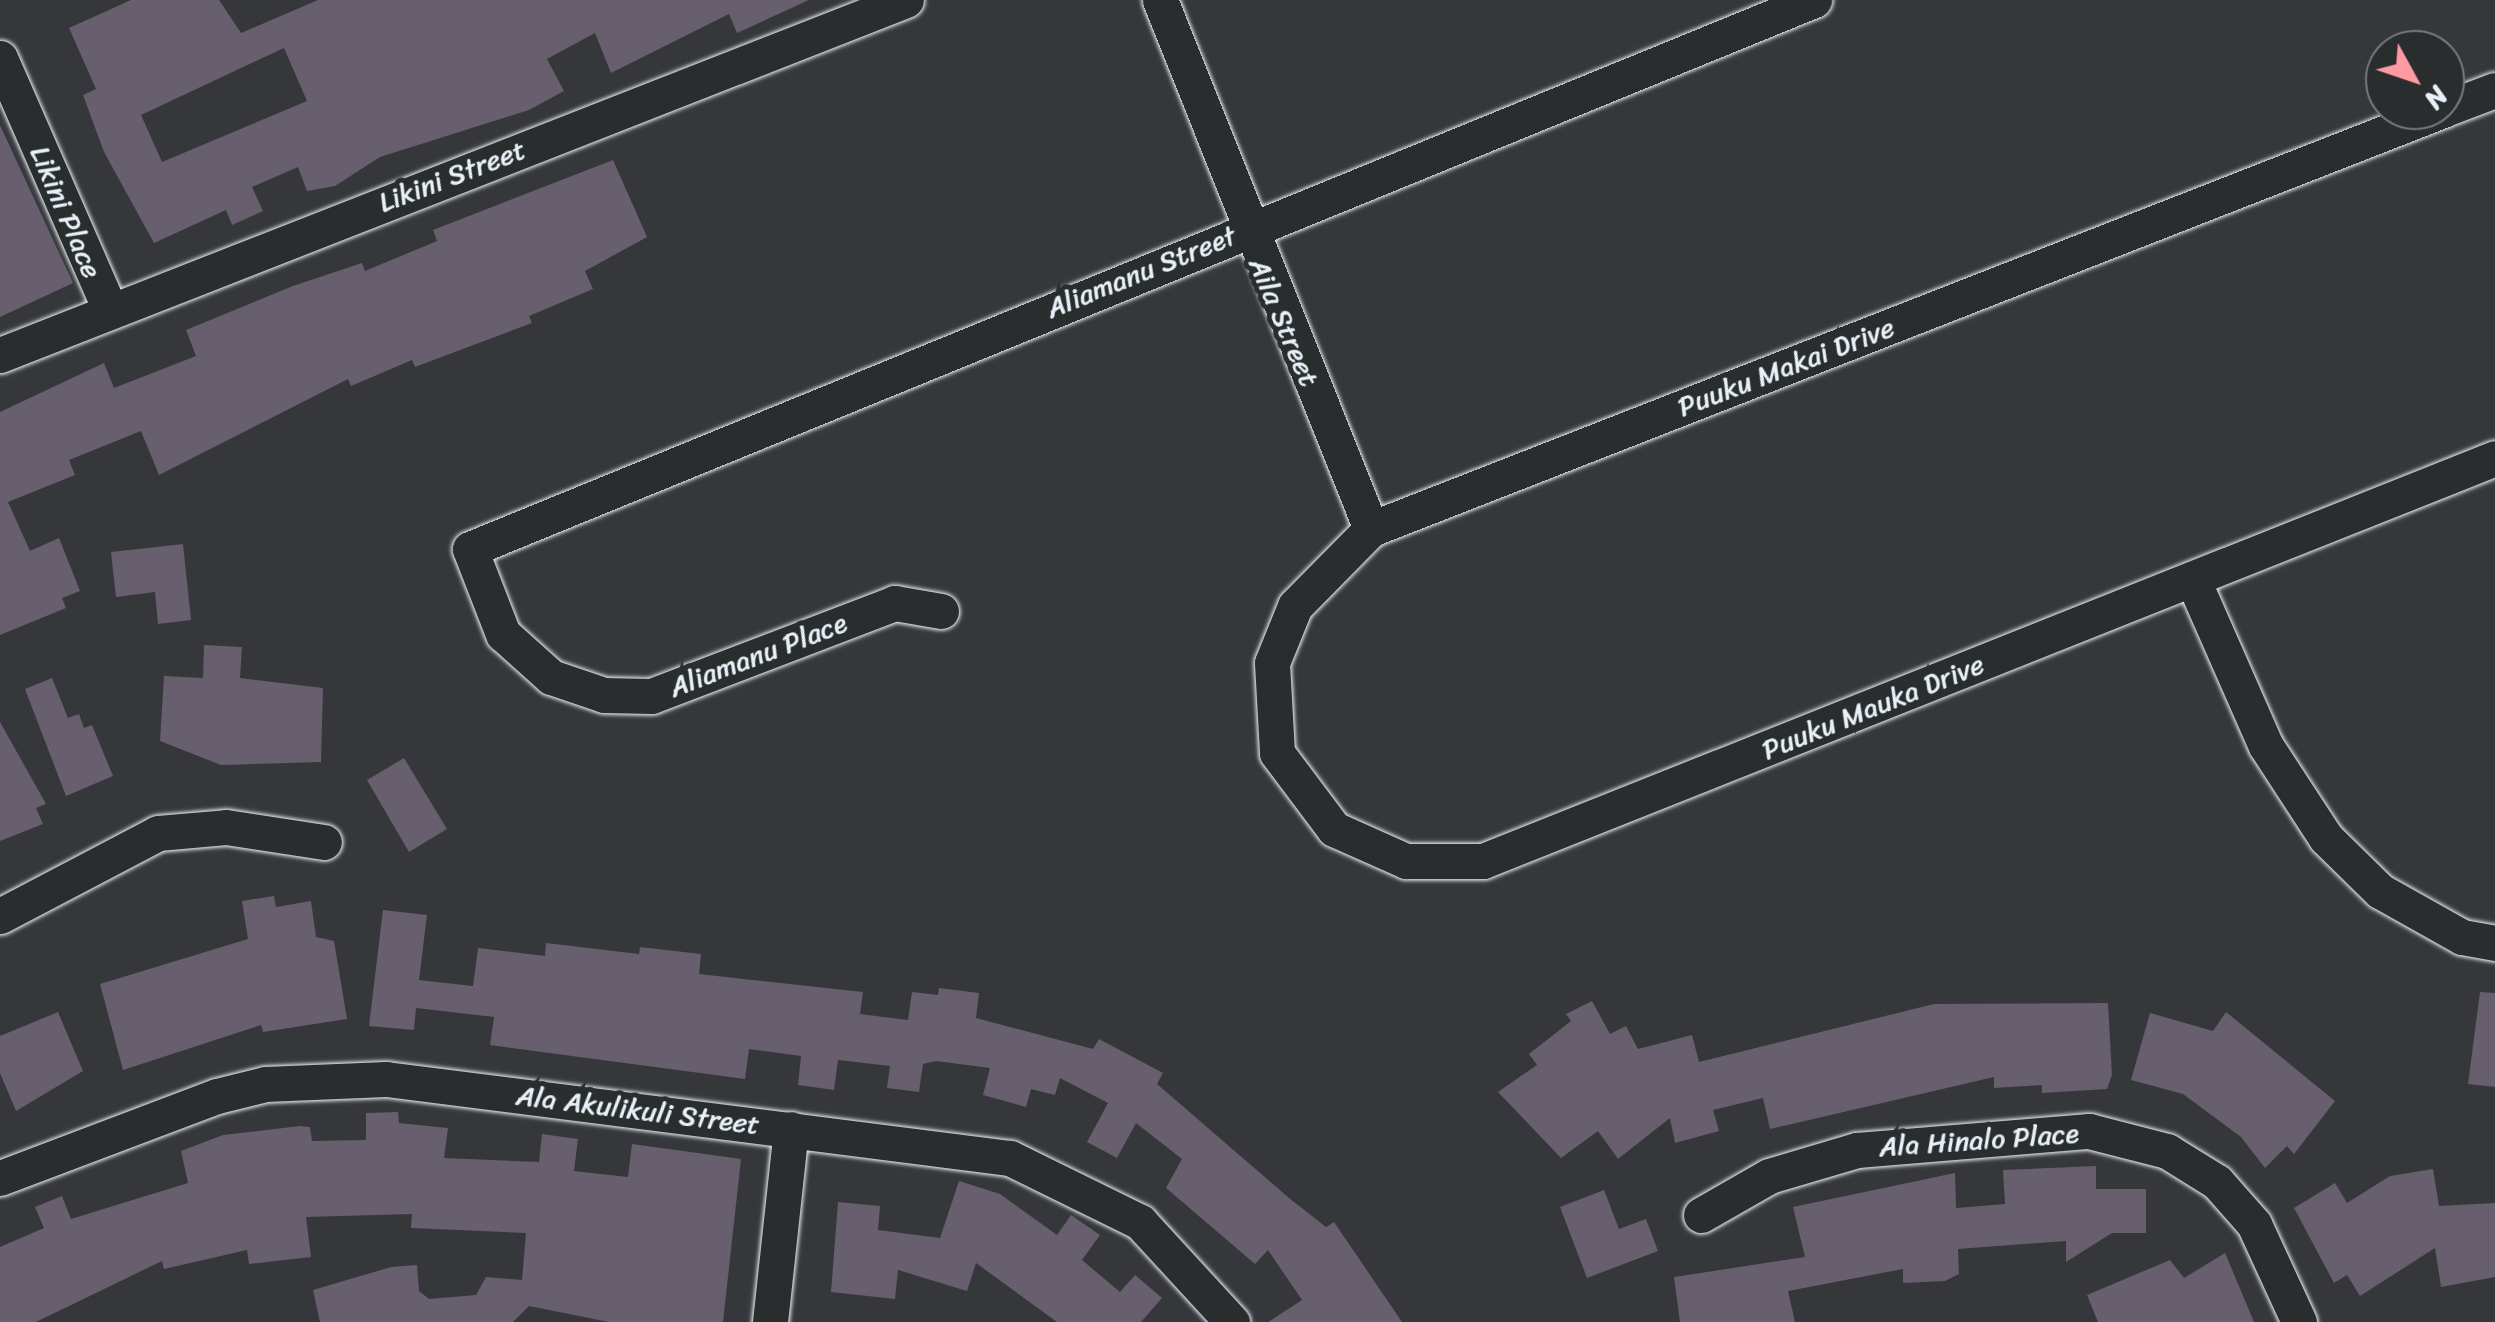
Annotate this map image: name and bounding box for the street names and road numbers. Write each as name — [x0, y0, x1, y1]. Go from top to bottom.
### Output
street label: Likini Street — [374, 133, 530, 219]
street label: Likini Place — [23, 141, 109, 283]
street label: Aliamanu Street — [1041, 218, 1241, 326]
street label: Aila Street — [1242, 252, 1326, 392]
street label: Puuku Makai Drive — [1673, 310, 1899, 424]
street label: Aliamanu Place — [664, 606, 852, 704]
street label: Puuku Mauka Drive — [1757, 647, 1989, 767]
street label: Ala Akulikuli Street — [514, 1078, 762, 1142]
street label: Ala Hinalo Place — [1878, 1116, 2080, 1164]

